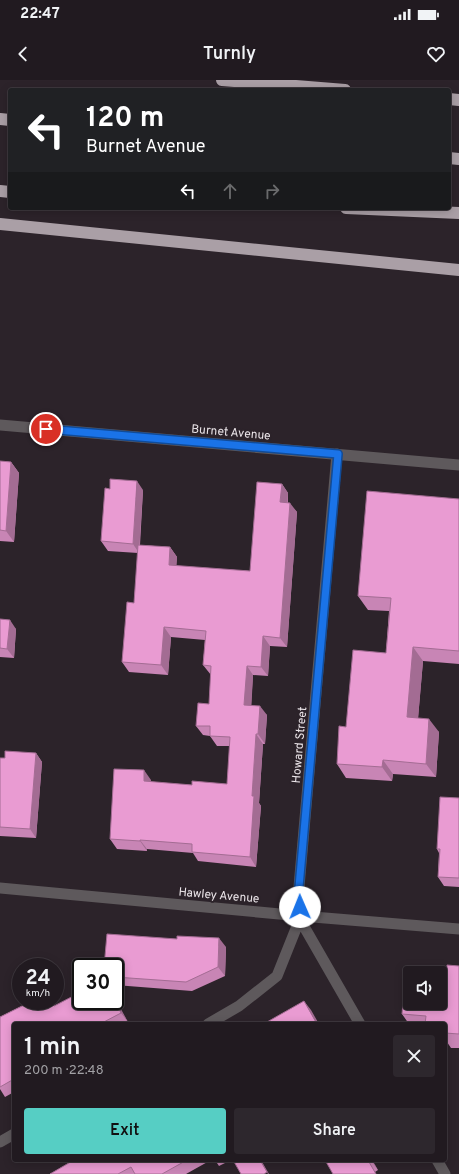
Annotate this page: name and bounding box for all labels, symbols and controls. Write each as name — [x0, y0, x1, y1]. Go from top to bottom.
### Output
text: 22:47 — [20, 5, 60, 24]
icon: back — [12, 43, 34, 65]
text: Turnly — [203, 43, 256, 66]
icon: heart — [425, 43, 447, 65]
text: 120 m — [86, 101, 164, 137]
icon: left — [20, 104, 72, 156]
text: Burnet Avenue — [86, 136, 205, 159]
icon: left — [177, 180, 199, 202]
icon: ahead — [219, 180, 241, 202]
icon: right — [261, 180, 283, 202]
pin — [29, 412, 63, 446]
icon: arrive — [35, 418, 57, 440]
street label: Burnet Avenue — [191, 422, 271, 444]
street label: Howard Street — [289, 706, 311, 784]
street label: Hawley Avenue — [178, 884, 260, 907]
position arrow — [279, 886, 321, 928]
speed limit sign: 30 — [72, 958, 124, 1010]
text: 24 — [25, 966, 51, 992]
map controls — [403, 966, 447, 1010]
button: sound — [403, 966, 447, 1010]
text: km/h — [26, 987, 50, 1000]
text: 1 min — [24, 1033, 81, 1063]
button: close — [393, 1035, 435, 1077]
text: 200 m · 22:48 — [24, 1063, 104, 1079]
button: Exit — [24, 1108, 226, 1154]
button: Share — [234, 1108, 435, 1154]

